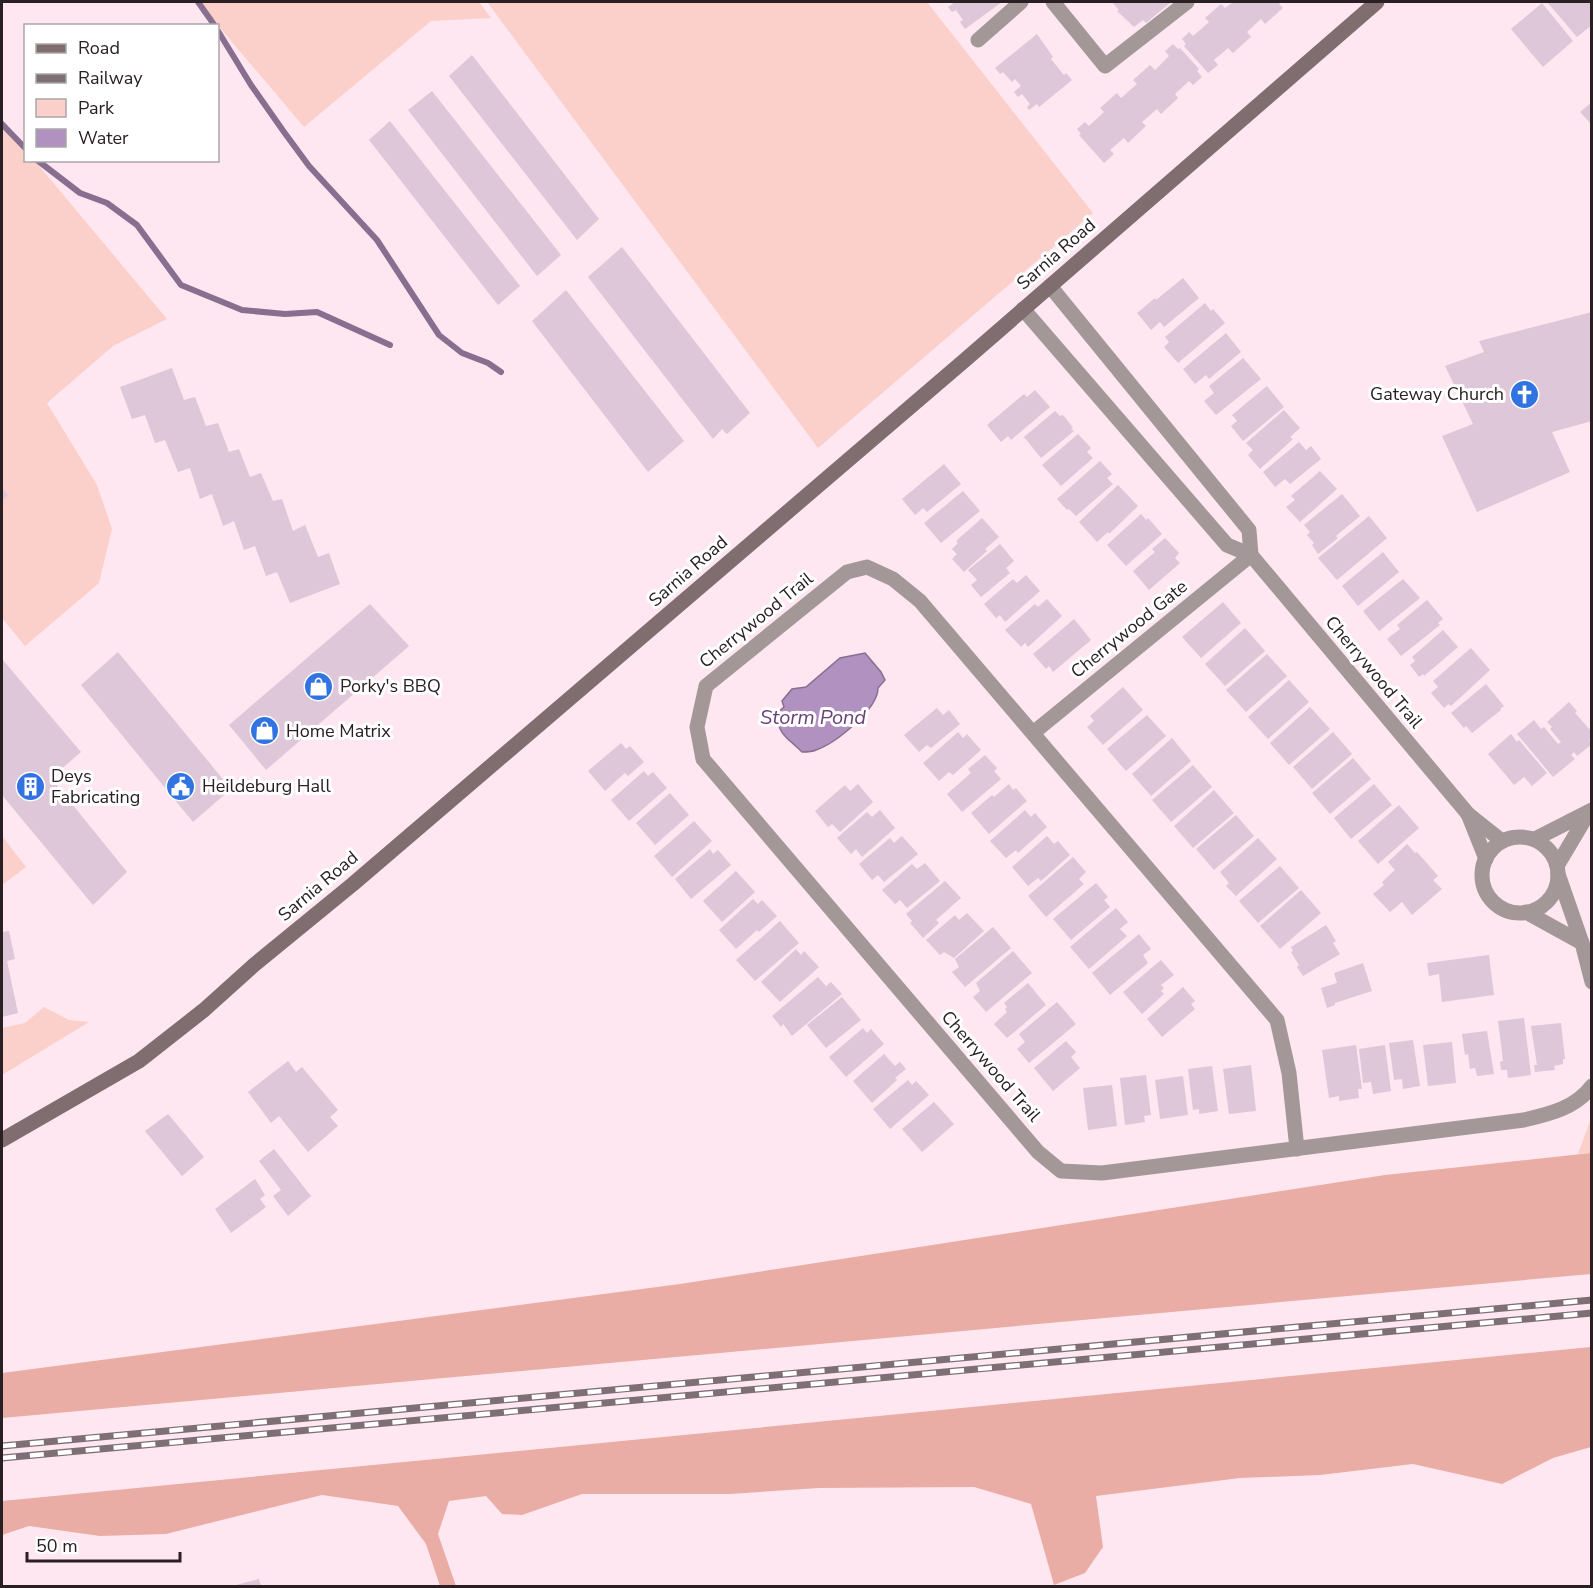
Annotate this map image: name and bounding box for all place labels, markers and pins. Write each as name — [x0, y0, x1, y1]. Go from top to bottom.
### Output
church icon: Gateway Church — [1509, 378, 1541, 410]
place label: Gateway Church — [1370, 382, 1504, 406]
shop icon: Porky's BBQ — [303, 670, 335, 702]
place label: Porky's BBQ — [340, 674, 441, 698]
shop icon: Home Matrix — [249, 715, 281, 747]
place label: Home Matrix — [286, 719, 391, 743]
place label: Deys Fabricating — [51, 764, 140, 809]
building icon: Deys Fabricating — [14, 770, 46, 802]
public building icon: Heildeburg Hall — [165, 770, 197, 802]
place label: Heildeburg Hall — [202, 774, 331, 798]

